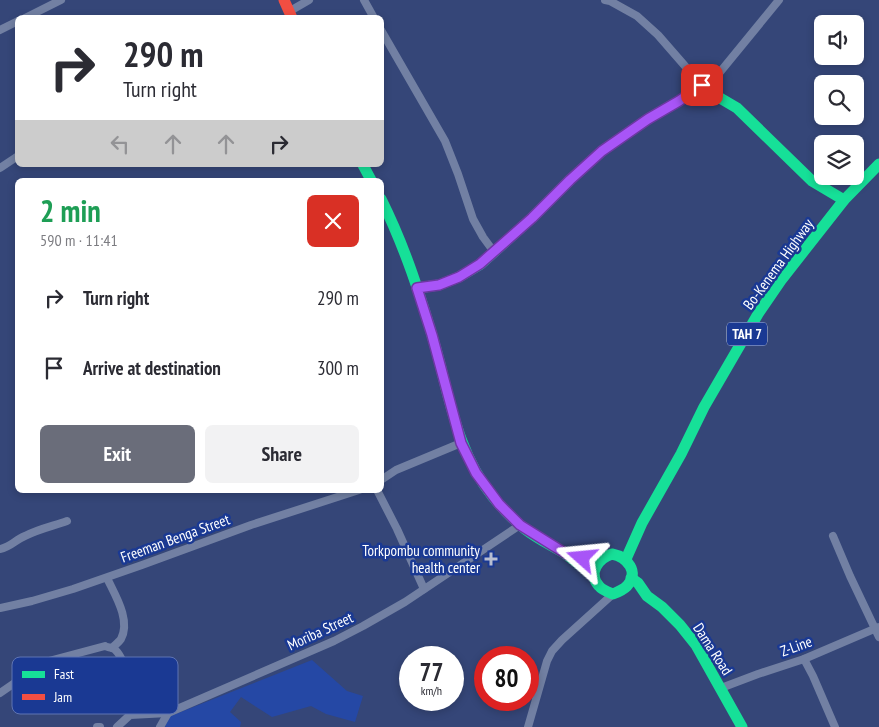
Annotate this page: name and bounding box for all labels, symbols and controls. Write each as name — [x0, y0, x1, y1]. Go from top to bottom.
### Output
map controls — [814, 15, 864, 185]
button: sound — [814, 15, 864, 65]
text: 290 m — [123, 31, 204, 77]
icon: right — [40, 35, 105, 100]
pin — [681, 64, 723, 106]
icon: arrive — [688, 71, 716, 99]
text: Turn right — [123, 75, 197, 103]
button: search — [814, 75, 864, 125]
icon: left — [106, 130, 134, 158]
icon: ahead — [159, 130, 187, 158]
icon: ahead — [212, 130, 240, 158]
icon: right — [265, 130, 293, 158]
button: layers — [814, 135, 864, 185]
text: 2 min — [40, 191, 101, 230]
button: close — [307, 195, 359, 247]
street label: Bo-Kenema Highway — [739, 215, 817, 313]
text: 590 m · 11:41 — [40, 230, 118, 250]
icon: right — [40, 284, 68, 312]
text: Turn right — [83, 286, 149, 310]
text: 290 m — [317, 286, 359, 310]
road number: TAH 7 — [727, 322, 767, 346]
icon: arrive — [40, 354, 68, 382]
text: Arrive at destination — [83, 356, 221, 380]
text: 300 m — [317, 356, 359, 380]
button: Exit — [40, 425, 195, 483]
button: Share — [205, 425, 359, 483]
street label: Freeman Benga Street — [118, 509, 232, 567]
position arrow — [555, 531, 607, 583]
place label: Torkpombu community health center — [362, 541, 481, 577]
marker: Torkpombu community health center — [484, 552, 498, 566]
street label: Moriba Street — [284, 608, 356, 654]
street label: Dama Road — [689, 619, 737, 679]
street label: Z-Line — [778, 632, 814, 660]
speed limit sign: 80 — [474, 646, 539, 711]
text: 77 — [420, 656, 443, 688]
legend — [12, 657, 178, 714]
text: Fast — [54, 665, 74, 683]
text: km/h — [421, 683, 442, 698]
text: Jam — [53, 688, 72, 706]

